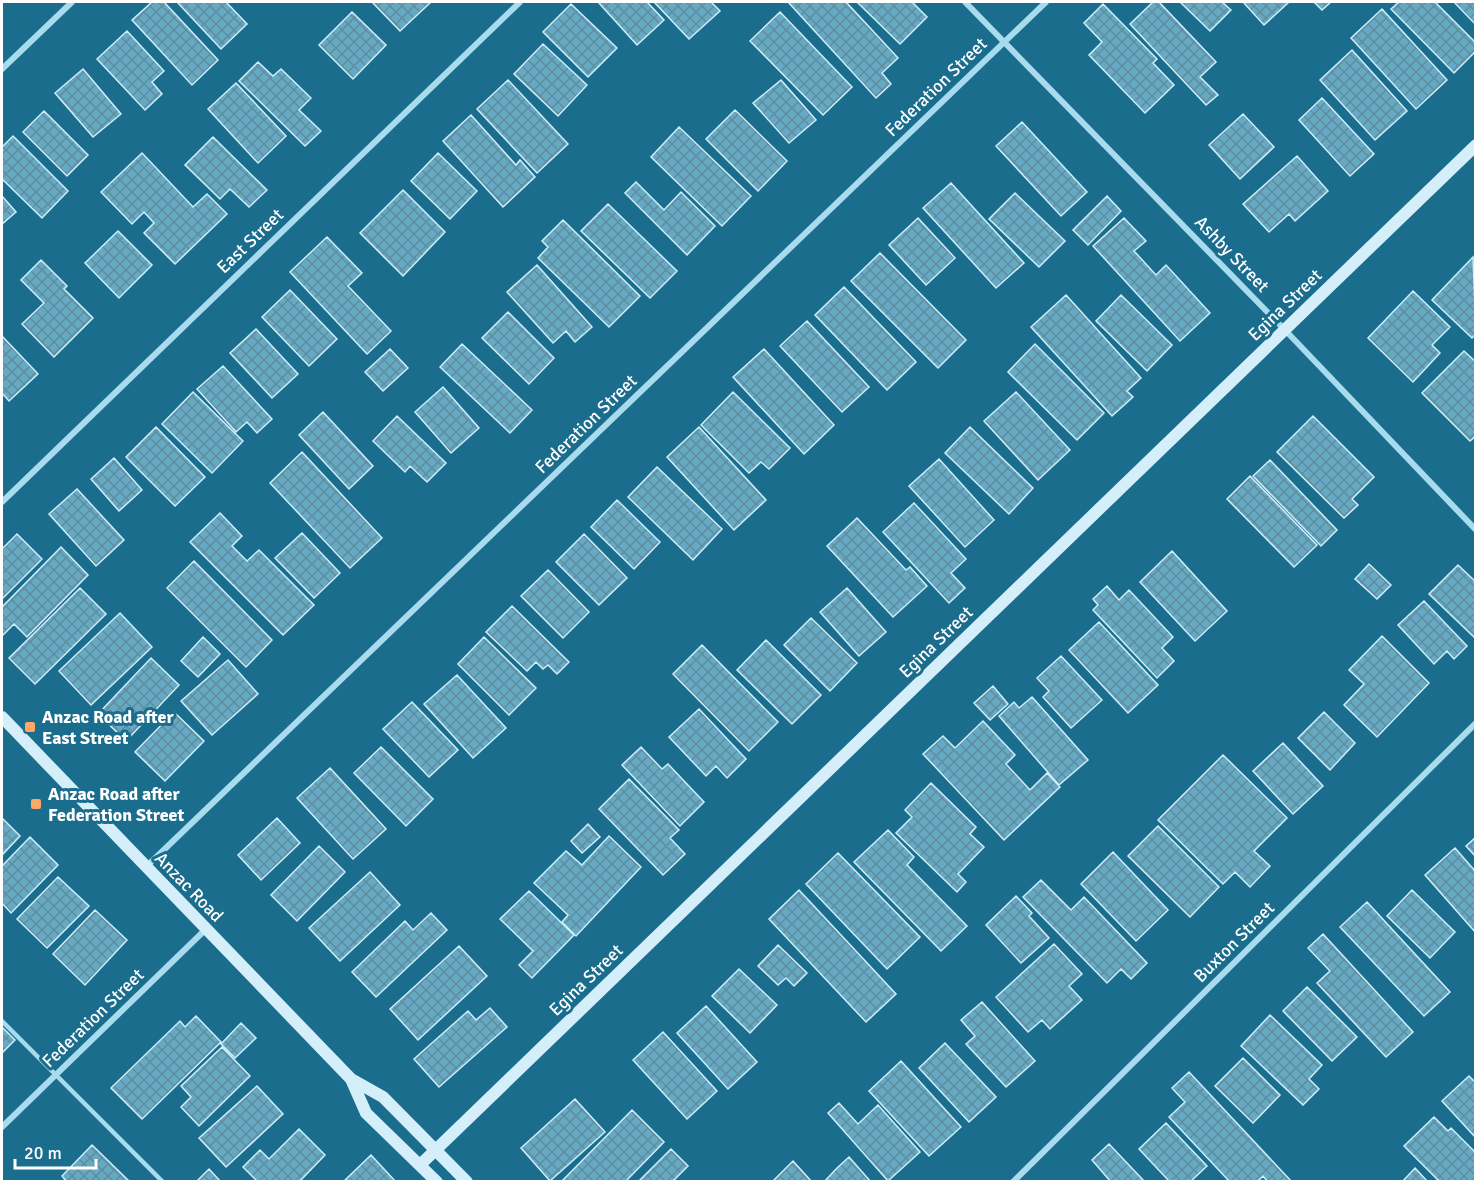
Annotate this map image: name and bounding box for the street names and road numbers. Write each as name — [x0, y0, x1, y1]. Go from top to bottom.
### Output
street label: Federation Street — [880, 33, 992, 141]
street label: East Street — [212, 204, 288, 278]
street label: Ashby Street — [1190, 211, 1274, 297]
street label: Egina Street — [1244, 264, 1326, 346]
street label: Federation Street — [530, 370, 642, 478]
street label: Egina Street — [895, 601, 977, 683]
street label: Anzac Road — [150, 847, 228, 927]
street label: Buxton Street — [1189, 897, 1279, 987]
street label: Egina Street — [545, 939, 627, 1021]
street label: Federation Street — [37, 964, 149, 1072]

